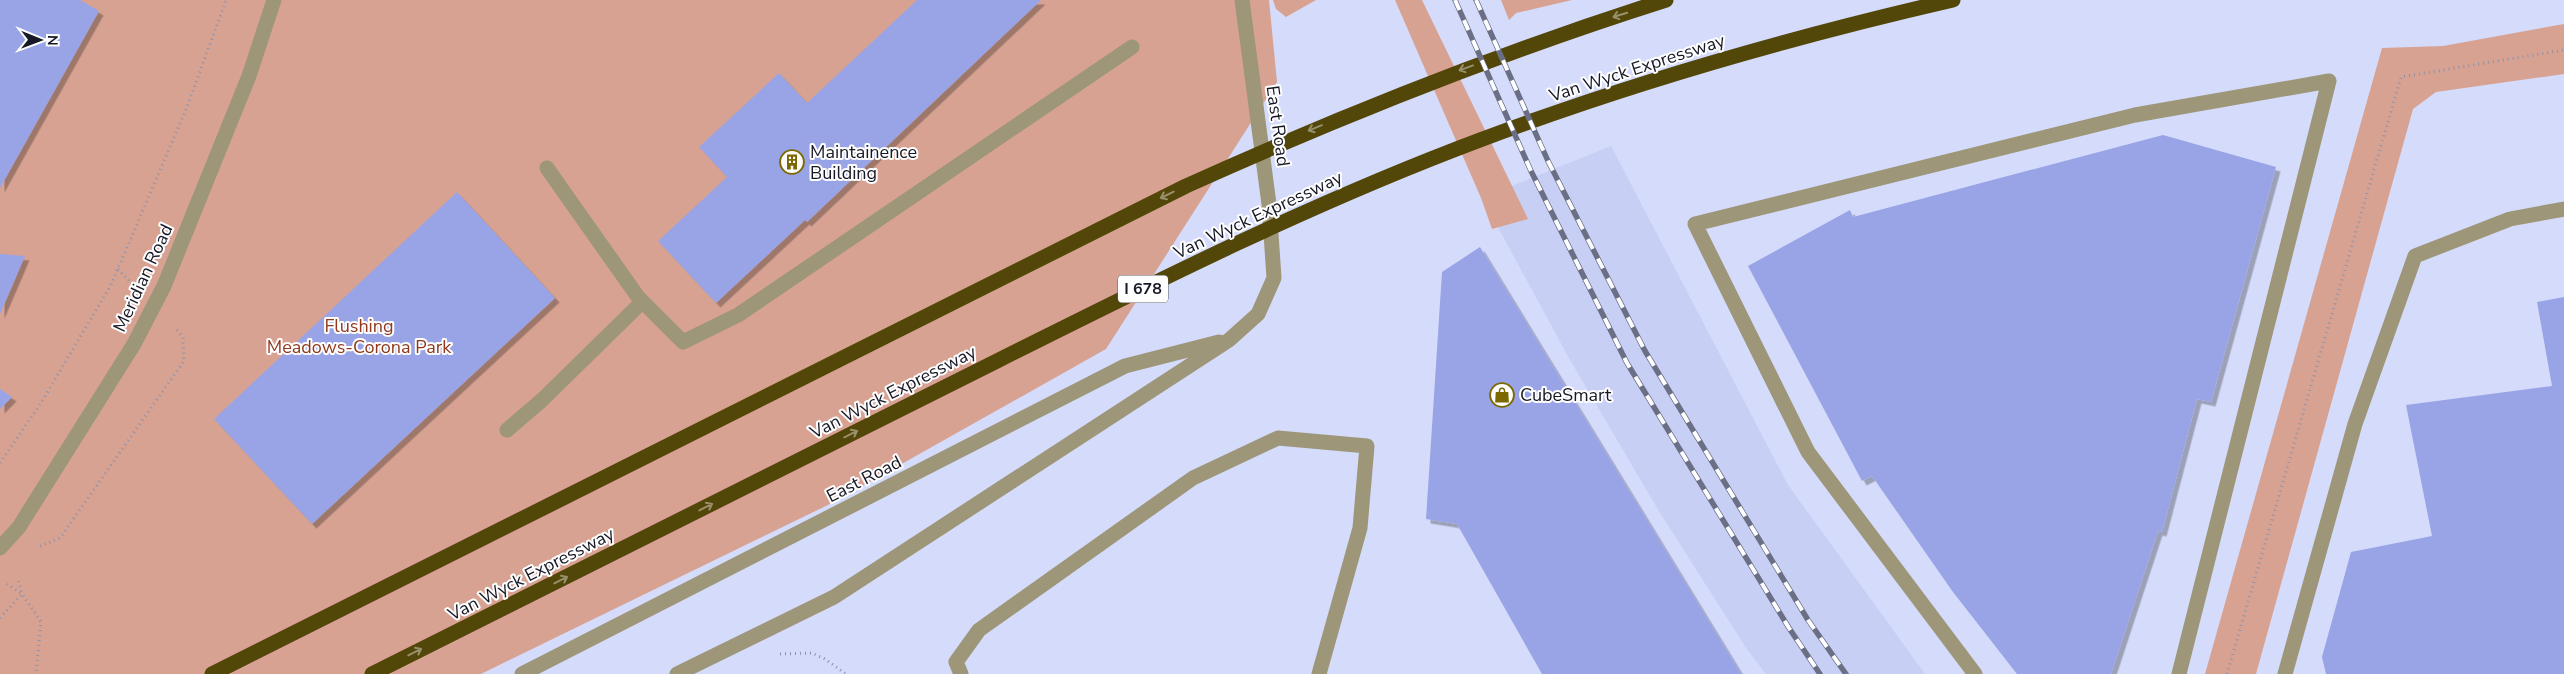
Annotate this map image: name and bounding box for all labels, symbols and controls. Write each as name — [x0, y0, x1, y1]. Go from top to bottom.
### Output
one-way arrow — [1612, 10, 1628, 20]
north arrow — [15, 15, 65, 65]
street label: Van Wyck Expressway — [1545, 28, 1729, 108]
text: N — [43, 35, 62, 46]
one-way arrow — [1459, 64, 1474, 73]
street label: East Road — [1260, 84, 1296, 168]
one-way arrow — [1308, 124, 1323, 133]
place label: Maintainence Building — [810, 140, 917, 185]
building icon: Maintainence Building — [779, 149, 805, 175]
street label: Van Wyck Expressway — [1169, 165, 1347, 265]
one-way arrow — [1160, 191, 1175, 201]
street label: Meridian Road — [108, 220, 178, 336]
road number: I 678 — [1118, 276, 1168, 302]
park label: Flushing Meadows-Corona Park — [267, 314, 452, 359]
street label: Van Wyck Expressway — [805, 339, 981, 445]
shop icon: CubeSmart — [1489, 382, 1515, 408]
place label: CubeSmart — [1520, 383, 1612, 407]
one-way arrow — [843, 429, 858, 438]
street label: East Road — [822, 450, 906, 508]
one-way arrow — [698, 502, 713, 511]
street label: Van Wyck Expressway — [443, 521, 619, 627]
one-way arrow — [553, 574, 568, 584]
one-way arrow — [407, 647, 422, 656]

